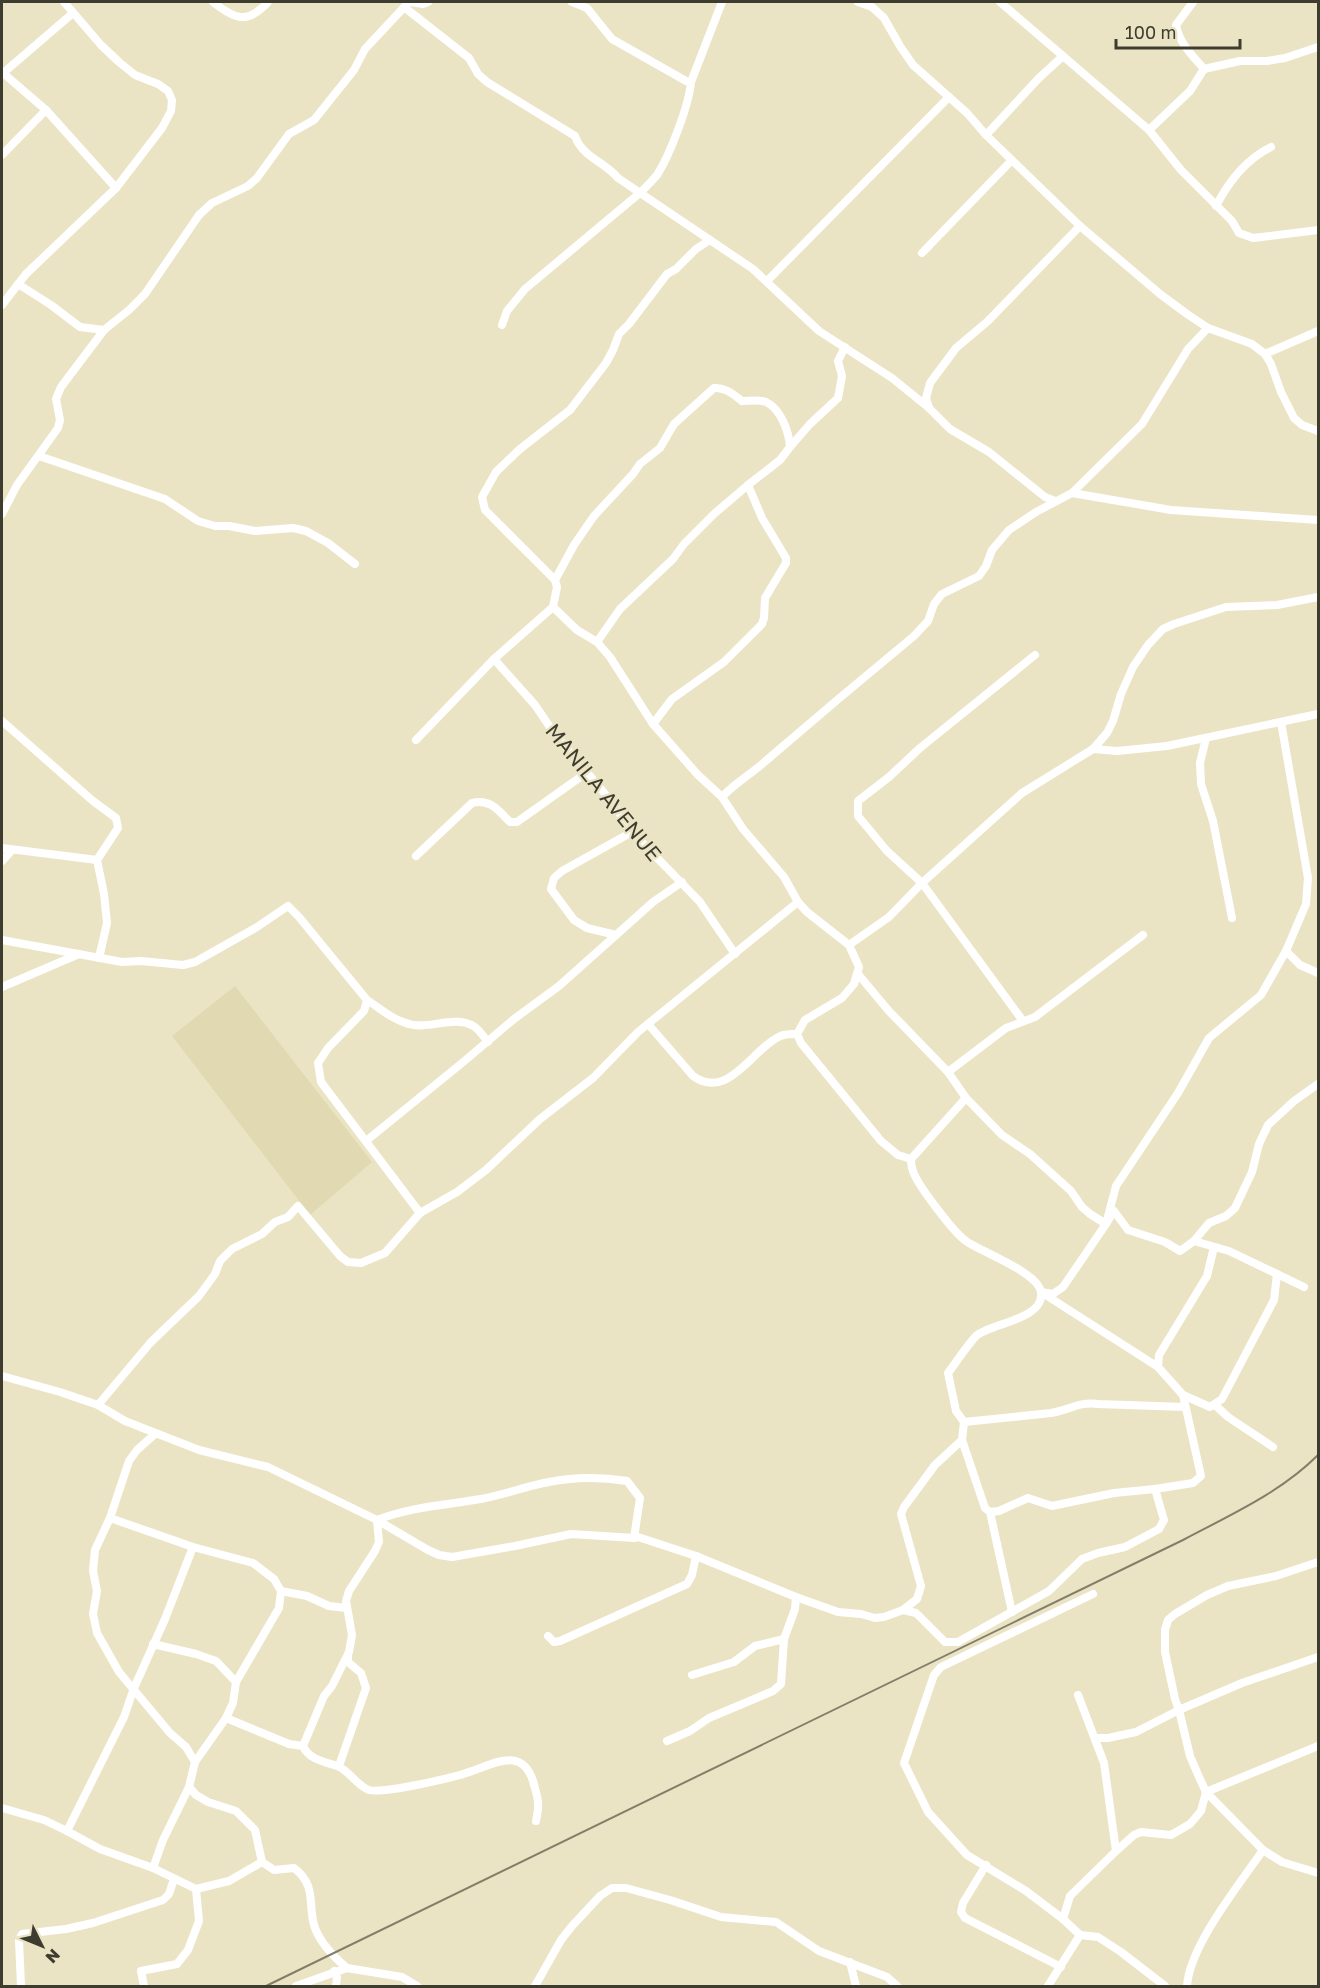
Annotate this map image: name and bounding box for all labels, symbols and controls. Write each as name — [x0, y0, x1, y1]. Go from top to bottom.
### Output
scale bar — [1116, 12, 1240, 50]
text: 100 m — [1125, 21, 1176, 43]
street label: MANILA AVENUE — [540, 718, 668, 866]
north arrow — [12, 1916, 72, 1976]
text: N — [42, 1945, 64, 1968]

